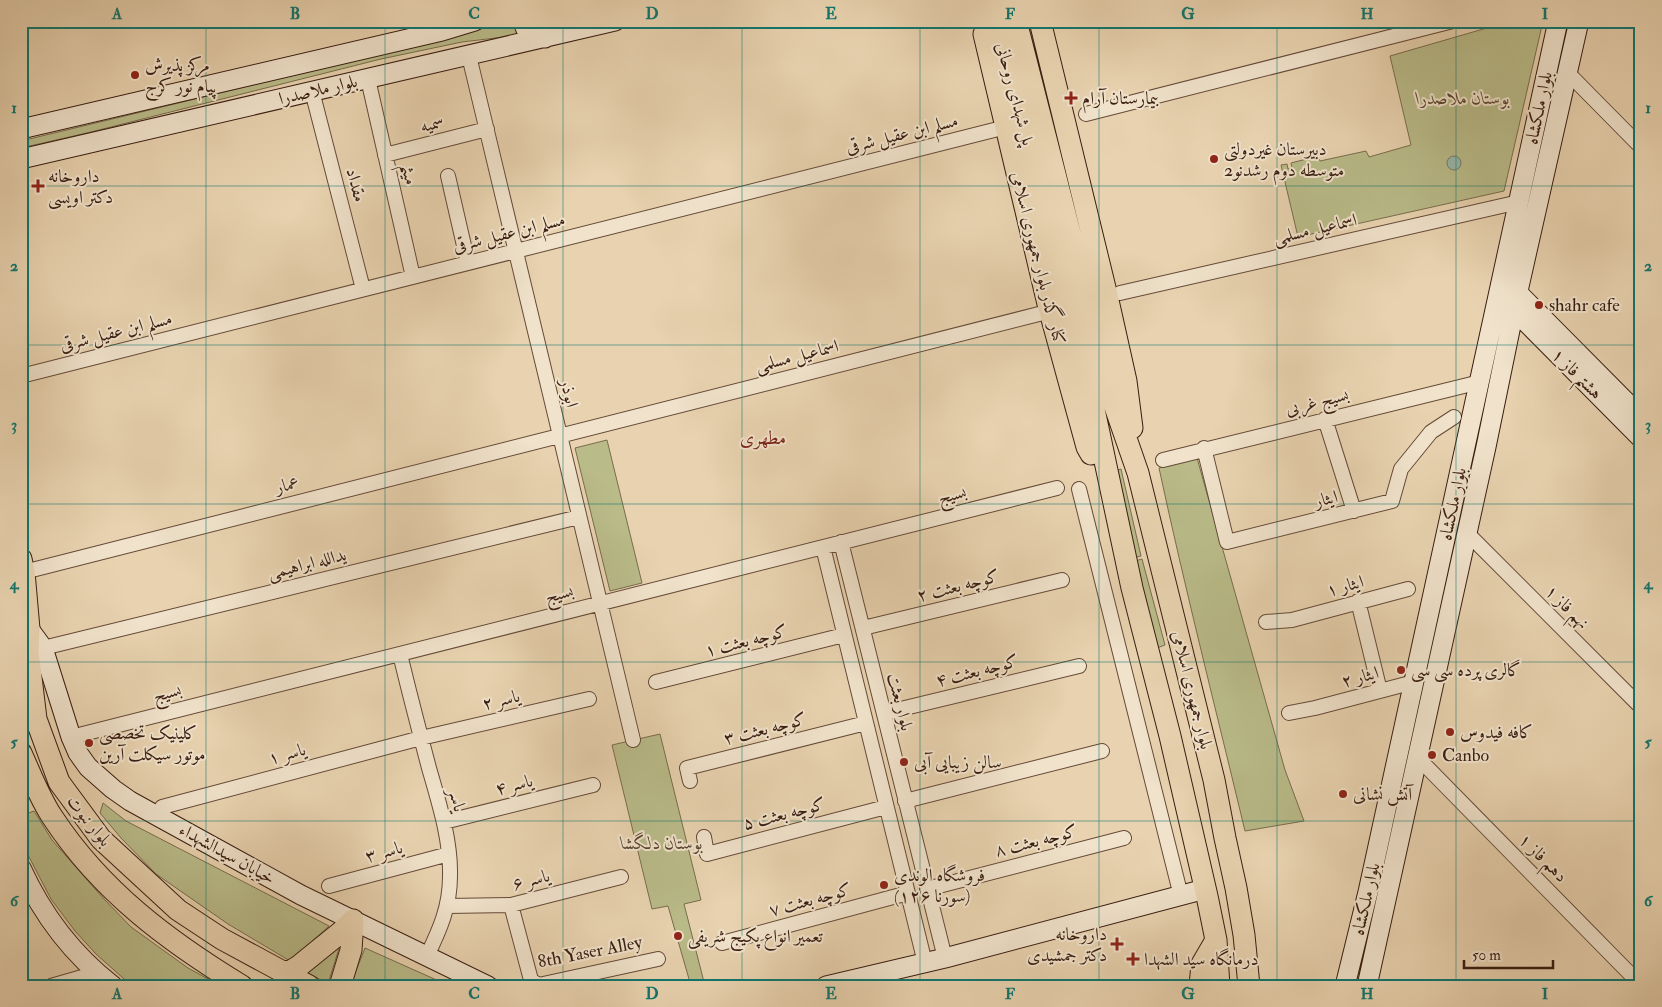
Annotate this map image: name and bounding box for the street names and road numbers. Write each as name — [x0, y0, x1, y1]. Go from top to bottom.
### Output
street label: پل شهدای روحانی — [989, 40, 1040, 150]
street label: بلوار ملکشاه — [1520, 69, 1558, 147]
street label: بلوار ملاصدرا — [276, 70, 360, 110]
street label: مسلم ابن عقیل شرقی — [843, 109, 962, 165]
street label: سمیه — [418, 110, 446, 138]
street label: میثم — [390, 161, 423, 188]
street label: مقداد — [340, 165, 372, 205]
street label: کنار گذر بلوار جمهوری اسلامی — [1005, 169, 1073, 347]
street label: مسلم ابن عقیل شرقی — [450, 208, 569, 264]
street label: اسماعیل مسلمی — [1271, 208, 1359, 251]
street label: مسلم ابن عقیل شرقی — [57, 307, 176, 363]
street label: اسماعیل مسلمی — [753, 335, 841, 378]
street label: هشتم فاز ۱ — [1542, 344, 1607, 409]
street label: ابوذر — [554, 374, 583, 410]
street label: بسیج غربی — [1283, 383, 1352, 425]
street label: بلوار ملکشاه — [1434, 465, 1472, 543]
street label: عمار — [271, 471, 301, 500]
street label: بسیج — [935, 480, 970, 514]
street label: ایثار — [1310, 485, 1340, 513]
street label: یدالله ابراهیمی — [265, 543, 349, 585]
street label: کوچه بعثت ۲ — [914, 565, 1002, 608]
street label: ایثار ۱ — [1324, 570, 1366, 602]
street label: بسیج — [542, 579, 577, 613]
street label: نهم فاز ۱ — [1536, 580, 1594, 638]
street label: کوچه بعثت ۱ — [702, 620, 790, 663]
street label: بلوار جمهوری اسلامی — [1166, 628, 1218, 752]
street label: کوچه بعثت ۴ — [933, 650, 1021, 693]
street label: ایثار ۲ — [1339, 661, 1381, 693]
street label: بلوار بعثت — [882, 671, 918, 733]
street label: بسیج — [150, 678, 185, 712]
street label: یاسر ۲ — [480, 684, 524, 715]
street label: کوچه بعثت ۳ — [721, 708, 809, 751]
street label: یاسر ۱ — [266, 738, 310, 770]
street label: یاسر ۴ — [493, 769, 537, 801]
street label: یاسر — [442, 784, 472, 816]
street label: بلوار نبوت — [61, 791, 117, 851]
street label: کوچه بعثت ۵ — [740, 793, 828, 836]
street label: خیابان سیدالشهداء — [175, 818, 279, 890]
street label: کوچه بعثت ۸ — [992, 820, 1080, 863]
street label: دهم فاز ۱ — [1510, 829, 1572, 891]
street label: یاسر ۳ — [363, 836, 407, 868]
street label: بلوار ملکشاه — [1346, 860, 1386, 938]
street label: یاسر ۶ — [510, 864, 554, 896]
street label: کوچه بعثت ۷ — [766, 878, 854, 923]
street label: 8th Yaser Alley — [536, 930, 645, 973]

